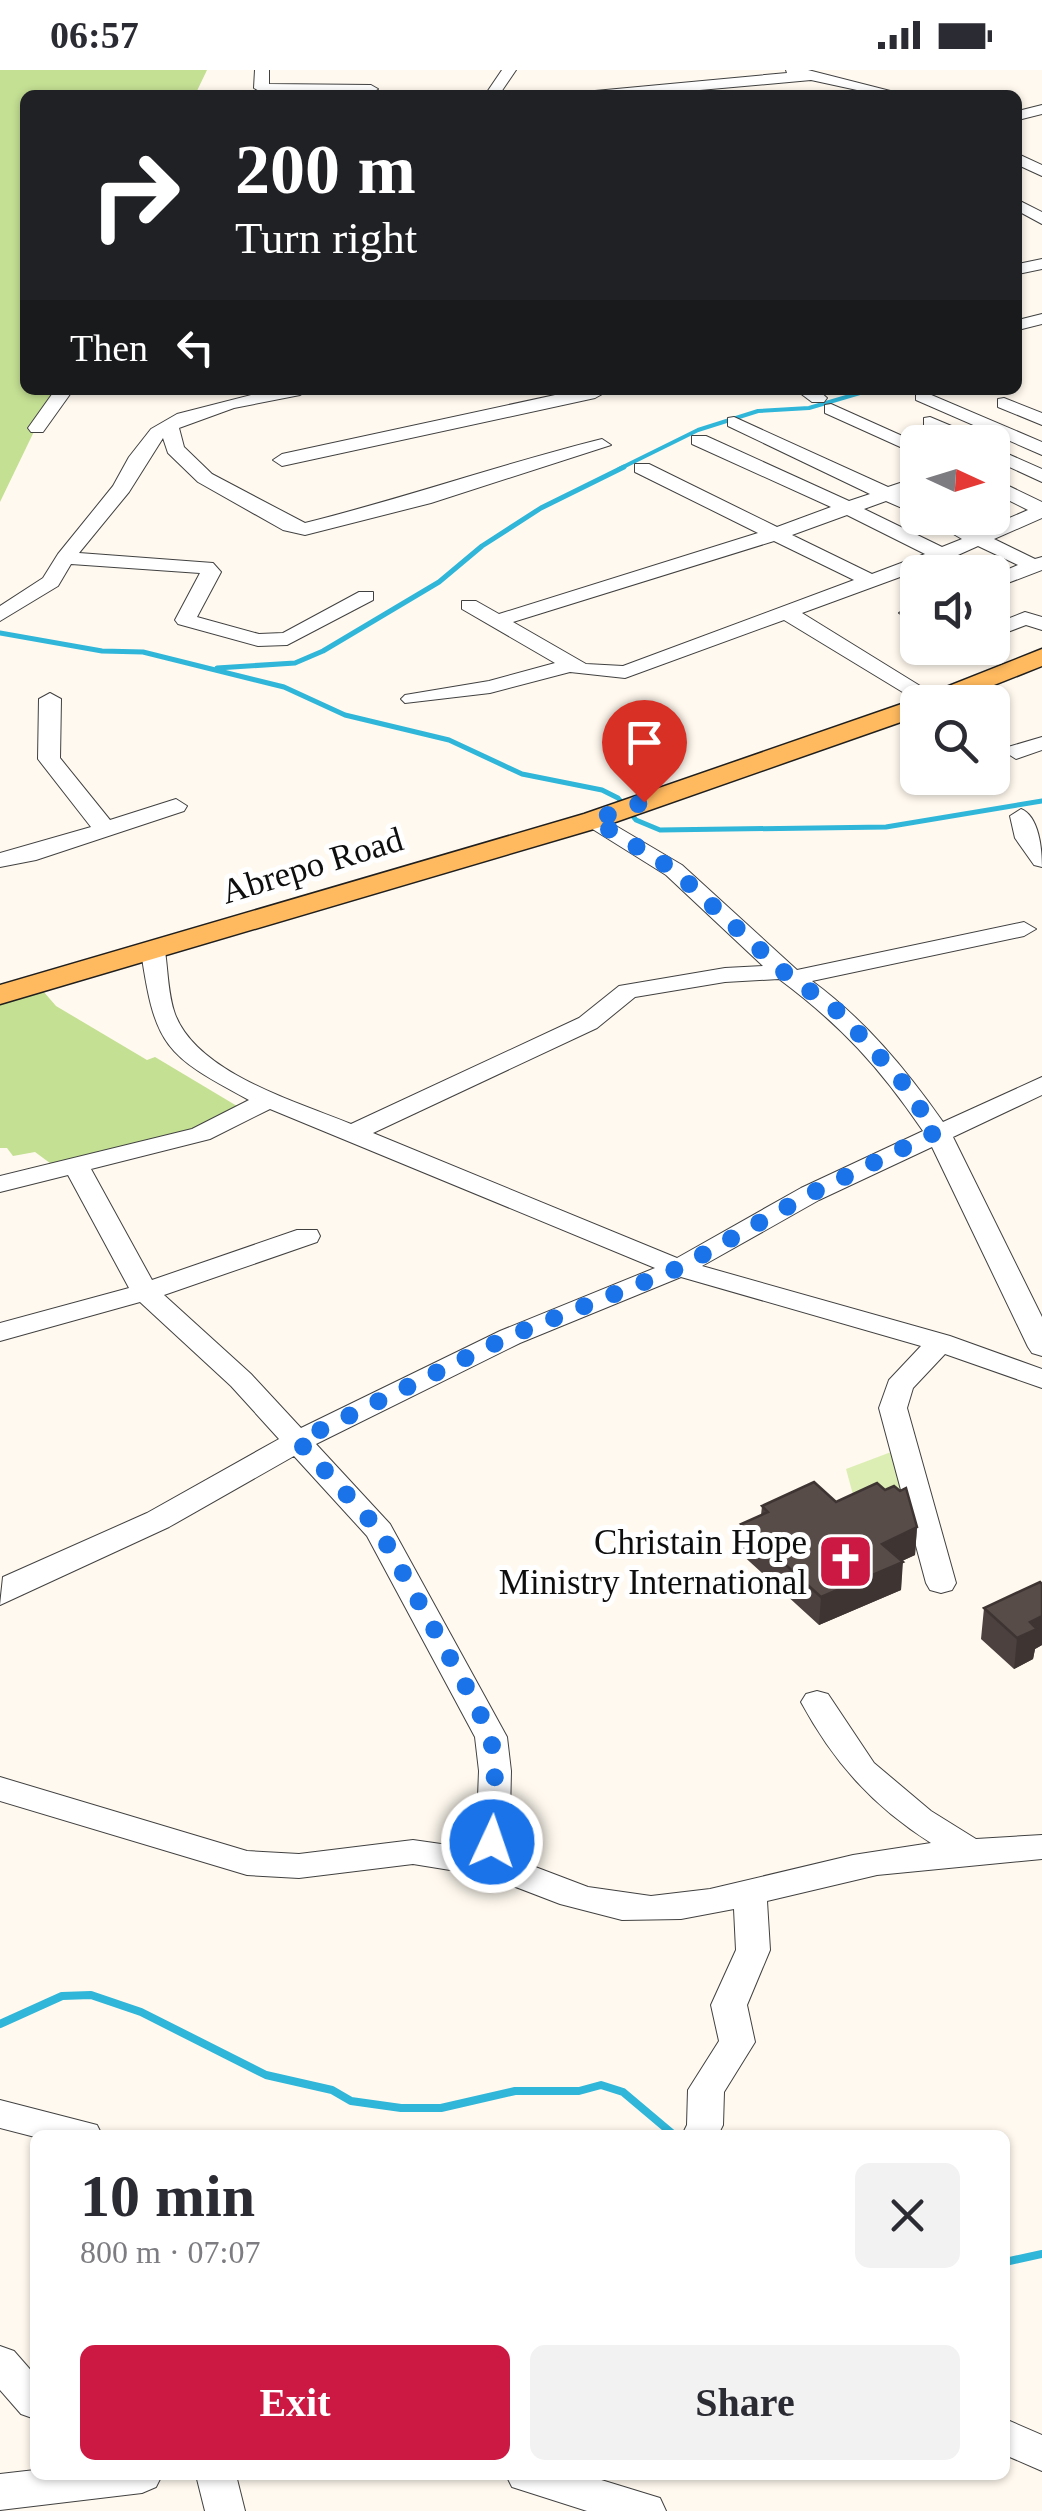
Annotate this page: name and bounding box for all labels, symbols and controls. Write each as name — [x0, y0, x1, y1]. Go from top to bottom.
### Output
text: 06:57 — [50, 14, 139, 56]
icon: right — [70, 130, 200, 260]
text: 200 m — [235, 131, 416, 208]
text: Turn right — [235, 213, 417, 263]
icon: left — [168, 320, 223, 375]
text: Then — [70, 327, 148, 369]
north arrow — [900, 425, 1010, 535]
map controls — [900, 425, 1010, 795]
button: sound — [900, 555, 1010, 665]
button: search — [900, 685, 1010, 795]
pin — [602, 700, 687, 803]
icon: arrive — [617, 715, 672, 770]
street label: Abrepo Road — [217, 819, 408, 912]
place label: Christain Hope Ministry International — [499, 1523, 807, 1602]
church icon: Christain Hope Ministry International — [816, 1532, 876, 1592]
position arrow — [440, 1790, 544, 1894]
text: 10 min — [80, 2163, 255, 2229]
button: close — [855, 2163, 960, 2268]
text: 800 m · 07:07 — [80, 2234, 260, 2270]
button: Exit — [80, 2345, 510, 2460]
button: Share — [530, 2345, 960, 2460]

